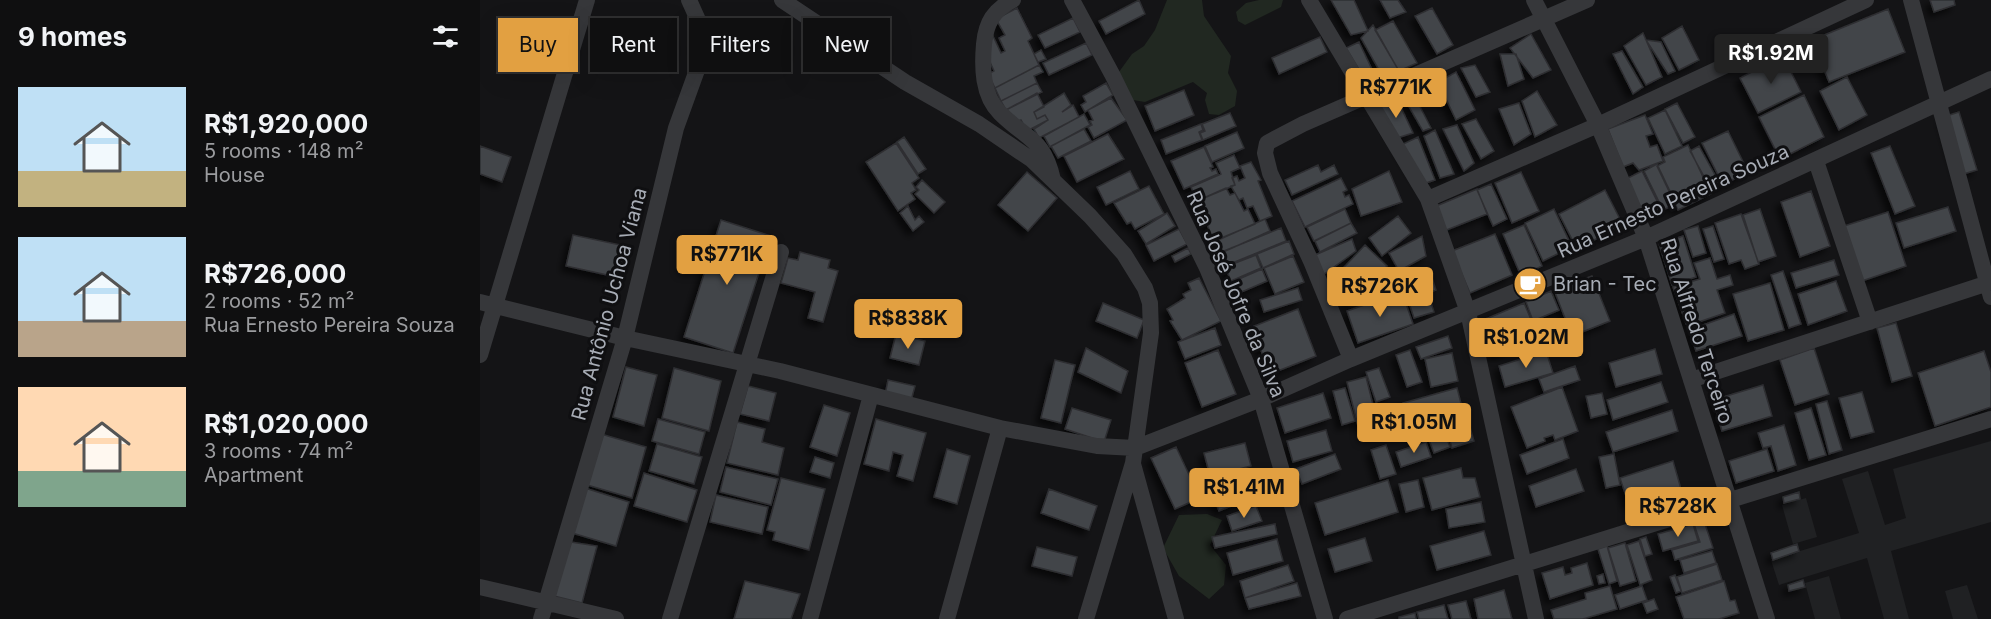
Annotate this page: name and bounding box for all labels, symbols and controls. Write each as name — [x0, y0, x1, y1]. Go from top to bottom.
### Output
chip: Buy — [498, 18, 578, 72]
chip: Rent — [590, 18, 677, 72]
chip: Filters — [689, 18, 791, 72]
chip: New — [803, 18, 890, 72]
icon: filters — [429, 20, 462, 53]
text: 9 homes — [18, 21, 127, 52]
pin: R$1.92M — [1716, 34, 1826, 85]
text: R$1.92M — [1728, 41, 1814, 65]
pin: R$771K — [1347, 68, 1445, 119]
text: R$771K — [1360, 75, 1432, 99]
text: R$1,920,000 — [204, 108, 368, 139]
icon: home — [66, 111, 138, 183]
text: 5 rooms · 148 m² — [204, 139, 363, 163]
street label: Rua Ernesto Pereira Souza — [1554, 139, 1792, 263]
text: House — [204, 163, 265, 187]
street label: Rua Antônio Uchoa Viana — [566, 185, 652, 423]
street label: Rua José Jofre da Silva — [1182, 187, 1290, 401]
pin: R$771K — [678, 235, 776, 286]
street label: Rua Alfredo Terceiro — [1656, 235, 1738, 427]
text: R$771K — [691, 242, 763, 266]
text: R$726,000 — [204, 258, 346, 289]
icon: home — [66, 261, 138, 333]
cafe icon: Brian - Tec — [1512, 266, 1548, 302]
pin: R$726K — [1331, 267, 1429, 318]
place label: Brian - Tec — [1553, 272, 1657, 296]
text: R$726K — [1341, 274, 1419, 298]
text: 2 rooms · 52 m² — [204, 289, 354, 313]
pin: R$838K — [859, 299, 957, 350]
text: R$838K — [868, 306, 948, 330]
text: Rua Ernesto Pereira Souza — [204, 313, 455, 337]
pin: R$1.02M — [1471, 318, 1581, 369]
text: R$1.02M — [1483, 325, 1569, 349]
pin: R$1.05M — [1359, 403, 1469, 454]
text: R$1,020,000 — [204, 408, 368, 439]
text: R$1.05M — [1371, 410, 1457, 434]
icon: home — [66, 411, 138, 483]
text: 3 rooms · 74 m² — [204, 439, 353, 463]
text: Apartment — [204, 463, 303, 487]
pin: R$1.41M — [1189, 468, 1299, 519]
text: R$1.41M — [1203, 475, 1285, 499]
pin: R$728K — [1629, 487, 1727, 538]
text: R$728K — [1639, 494, 1717, 518]

